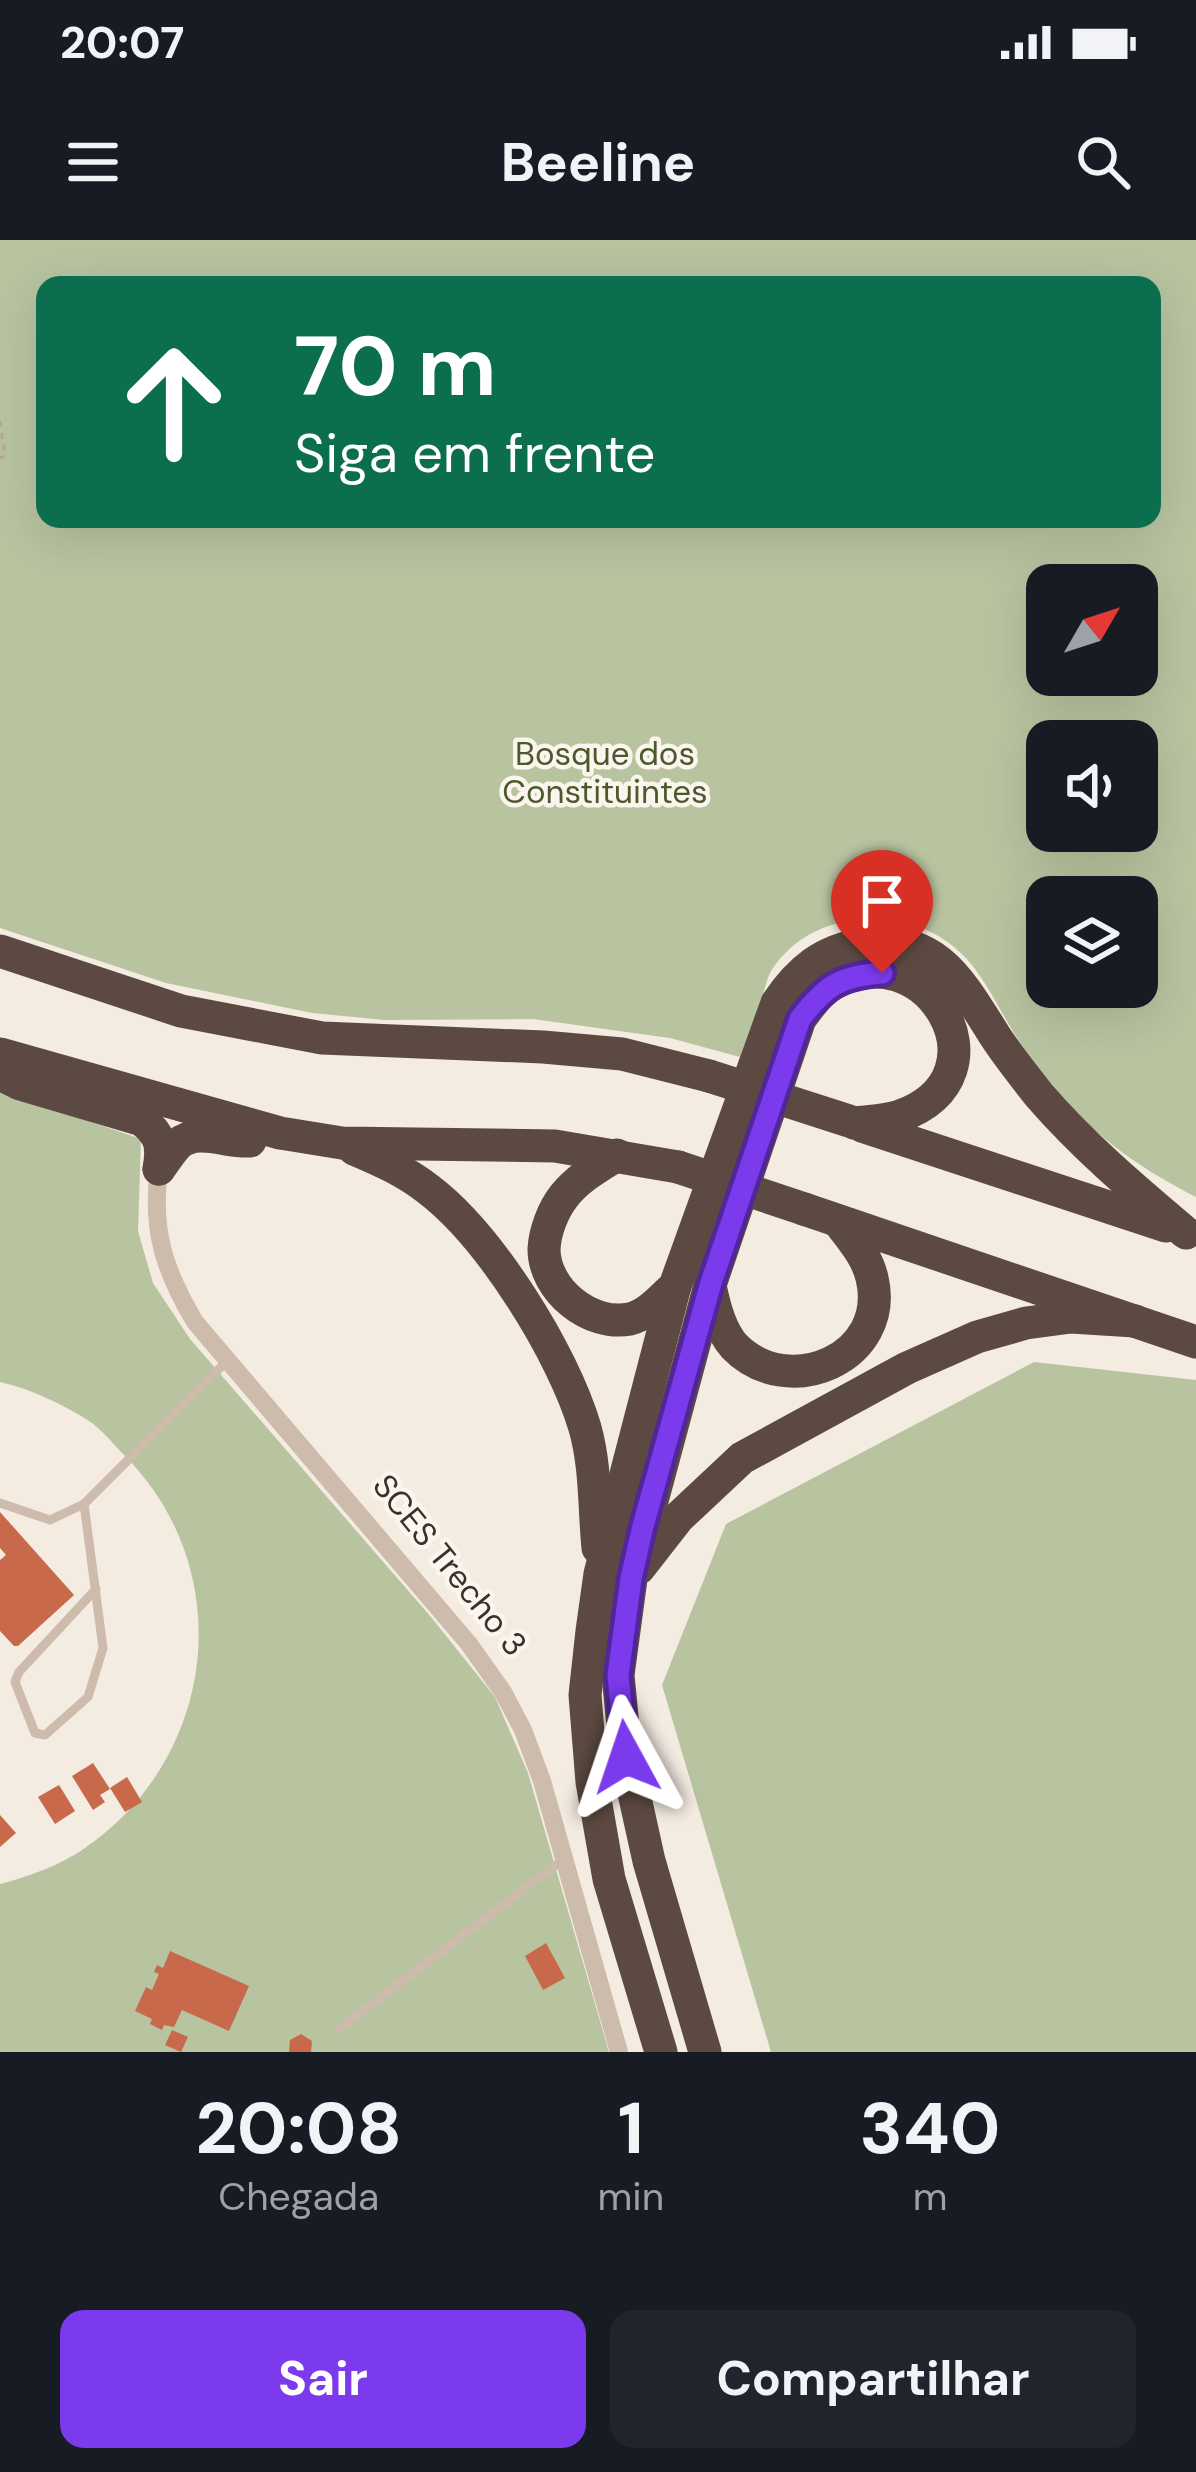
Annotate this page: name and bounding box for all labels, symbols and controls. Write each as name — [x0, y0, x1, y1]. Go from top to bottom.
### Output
text: 20:07 — [60, 13, 184, 72]
text: Beeline — [501, 127, 695, 198]
icon: menu — [60, 129, 126, 195]
icon: search — [1070, 129, 1136, 195]
text: 70 m — [294, 312, 497, 421]
icon: ahead — [96, 324, 252, 480]
text: Siga em frente — [294, 418, 655, 489]
north arrow — [1026, 564, 1158, 696]
map controls — [1026, 564, 1158, 1008]
button: sound — [1026, 720, 1158, 852]
park label: Bosque dos Constituintes — [502, 732, 708, 813]
pin — [831, 850, 933, 973]
icon: arrive — [849, 868, 915, 934]
button: layers — [1026, 876, 1158, 1008]
street label: SCES Trecho 3 — [363, 1465, 537, 1665]
position arrow — [563, 1694, 689, 1820]
text: 20:08 — [196, 2082, 402, 2175]
text: 1 — [618, 2082, 644, 2175]
text: 340 — [860, 2082, 1000, 2175]
text: Chegada — [218, 2171, 379, 2222]
text: min — [598, 2171, 664, 2222]
text: m — [913, 2171, 947, 2222]
button: Sair — [60, 2310, 586, 2448]
button: Compartilhar — [610, 2310, 1136, 2448]

